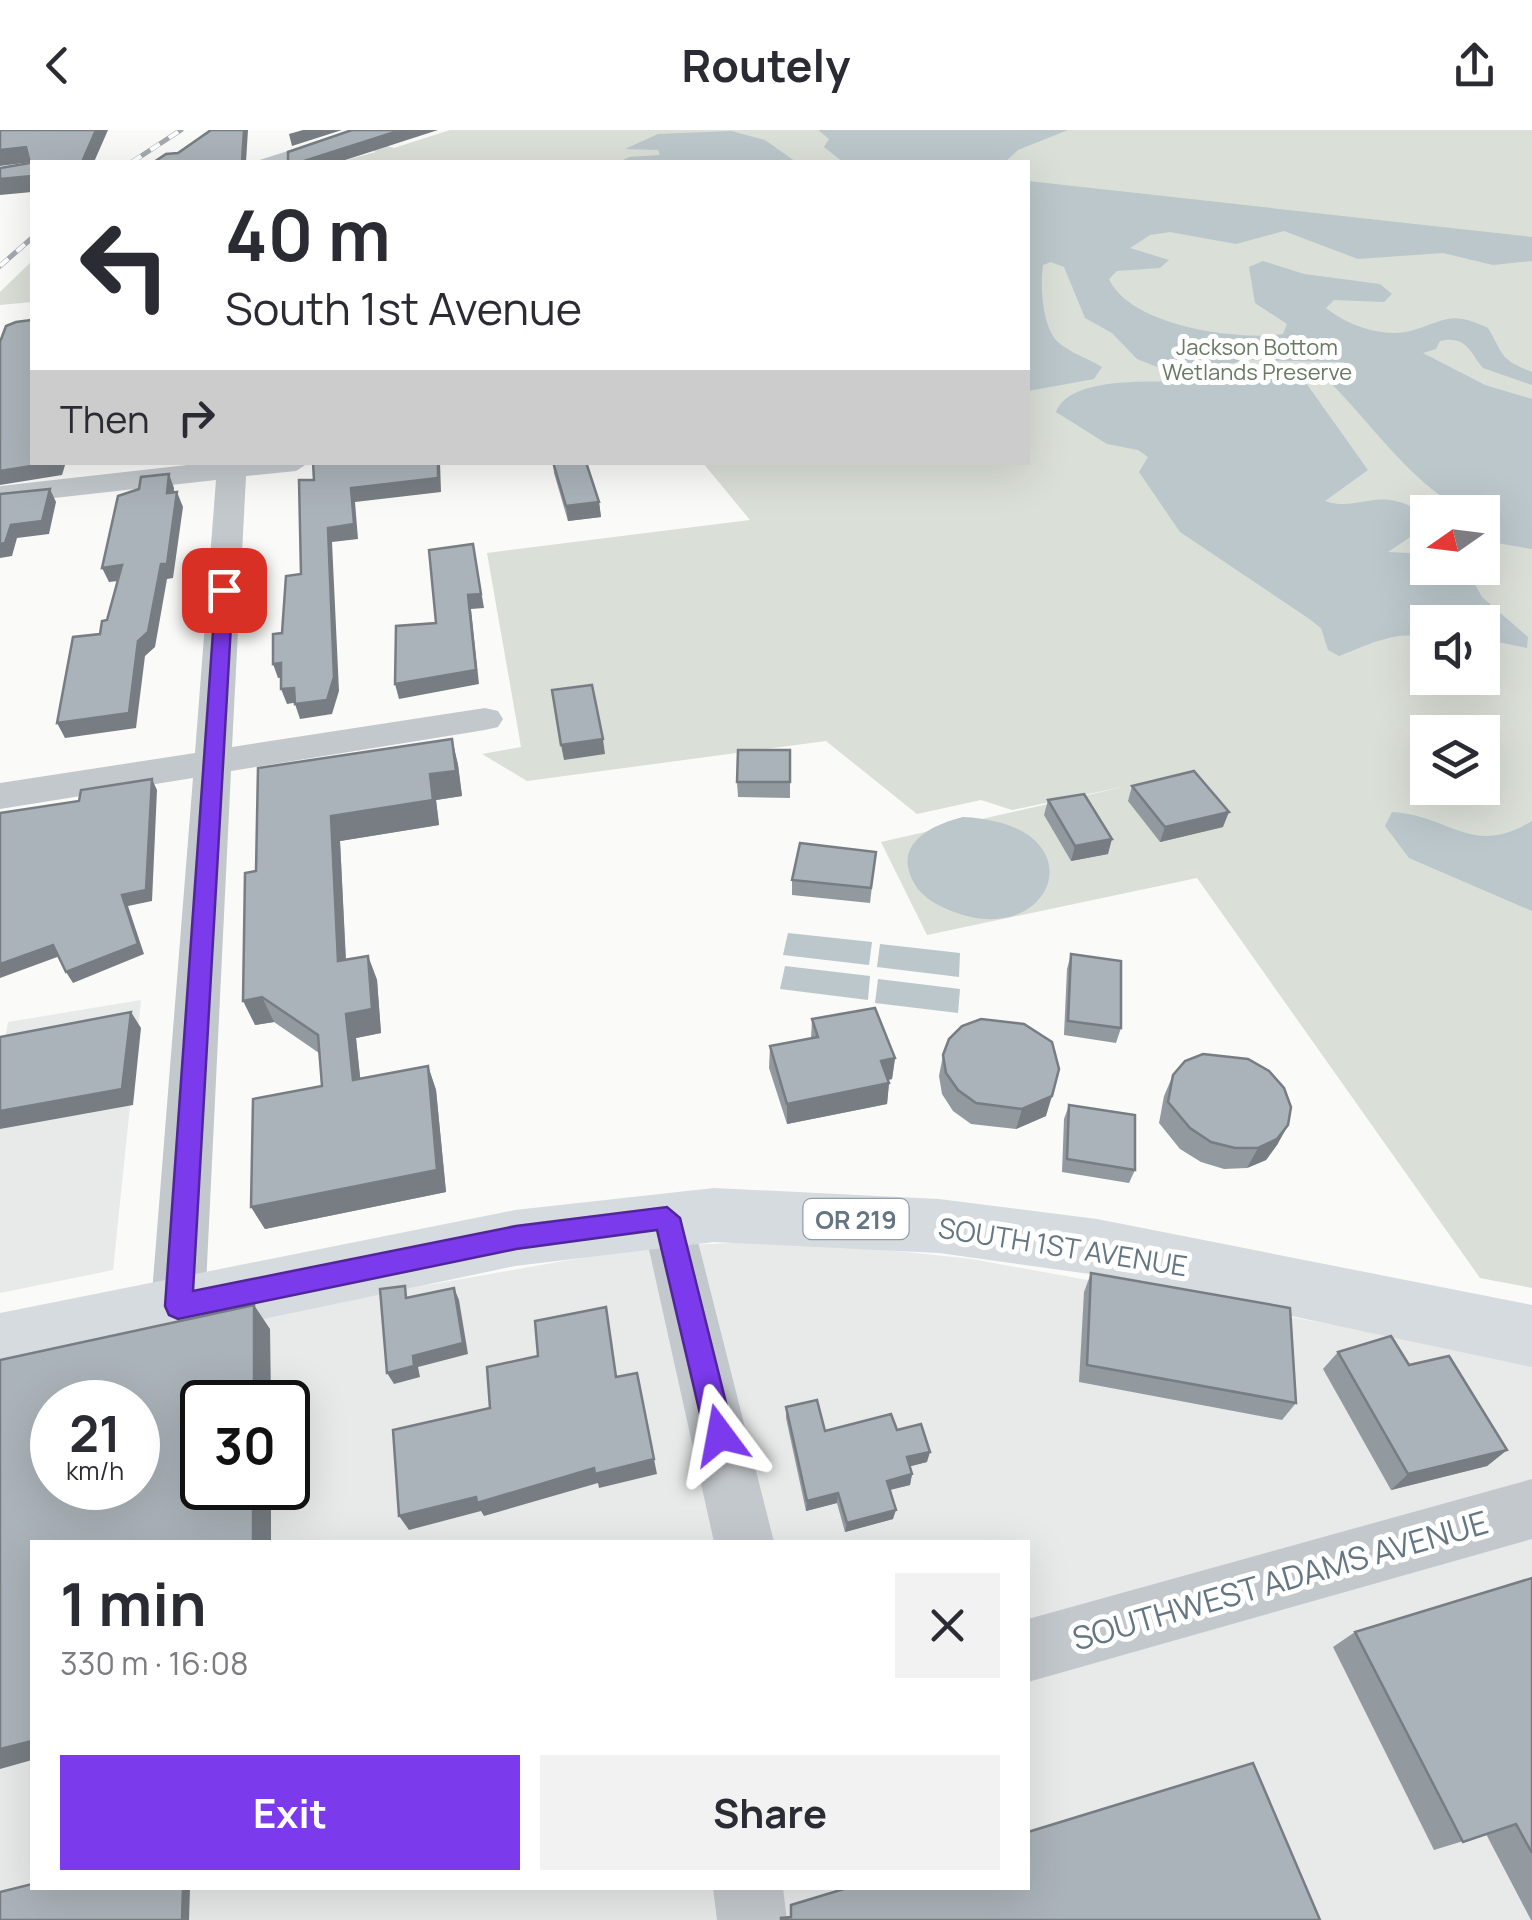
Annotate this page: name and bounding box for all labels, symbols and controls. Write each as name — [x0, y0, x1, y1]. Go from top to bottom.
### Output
text: Routely — [682, 34, 850, 96]
icon: back — [30, 38, 85, 93]
icon: share — [1447, 38, 1502, 93]
text: 40 m — [225, 186, 391, 282]
icon: left — [60, 200, 190, 330]
text: South 1st Avenue — [225, 277, 582, 339]
park label: Jackson Bottom Wetlands Preserve — [1162, 332, 1352, 387]
icon: right — [169, 390, 224, 445]
text: Then — [60, 392, 149, 444]
north arrow — [1410, 495, 1500, 585]
map controls — [1410, 495, 1500, 805]
pin — [182, 548, 267, 633]
icon: arrive — [197, 563, 252, 618]
button: sound — [1410, 605, 1500, 695]
button: layers — [1410, 715, 1500, 805]
road number: OR 219 — [804, 1199, 908, 1239]
street label: SOUTH 1ST AVENUE — [936, 1208, 1190, 1284]
speed limit sign: 30 — [180, 1380, 310, 1510]
position arrow — [668, 1383, 772, 1487]
text: 21 — [69, 1399, 121, 1467]
text: km/h — [66, 1453, 124, 1488]
street label: SOUTHWEST ADAMS AVENUE — [1067, 1500, 1493, 1660]
text: 1 min — [60, 1562, 207, 1644]
button: close — [895, 1573, 1000, 1678]
text: 330 m · 16:08 — [60, 1641, 249, 1685]
button: Exit — [60, 1755, 520, 1870]
button: Share — [540, 1755, 1000, 1870]

